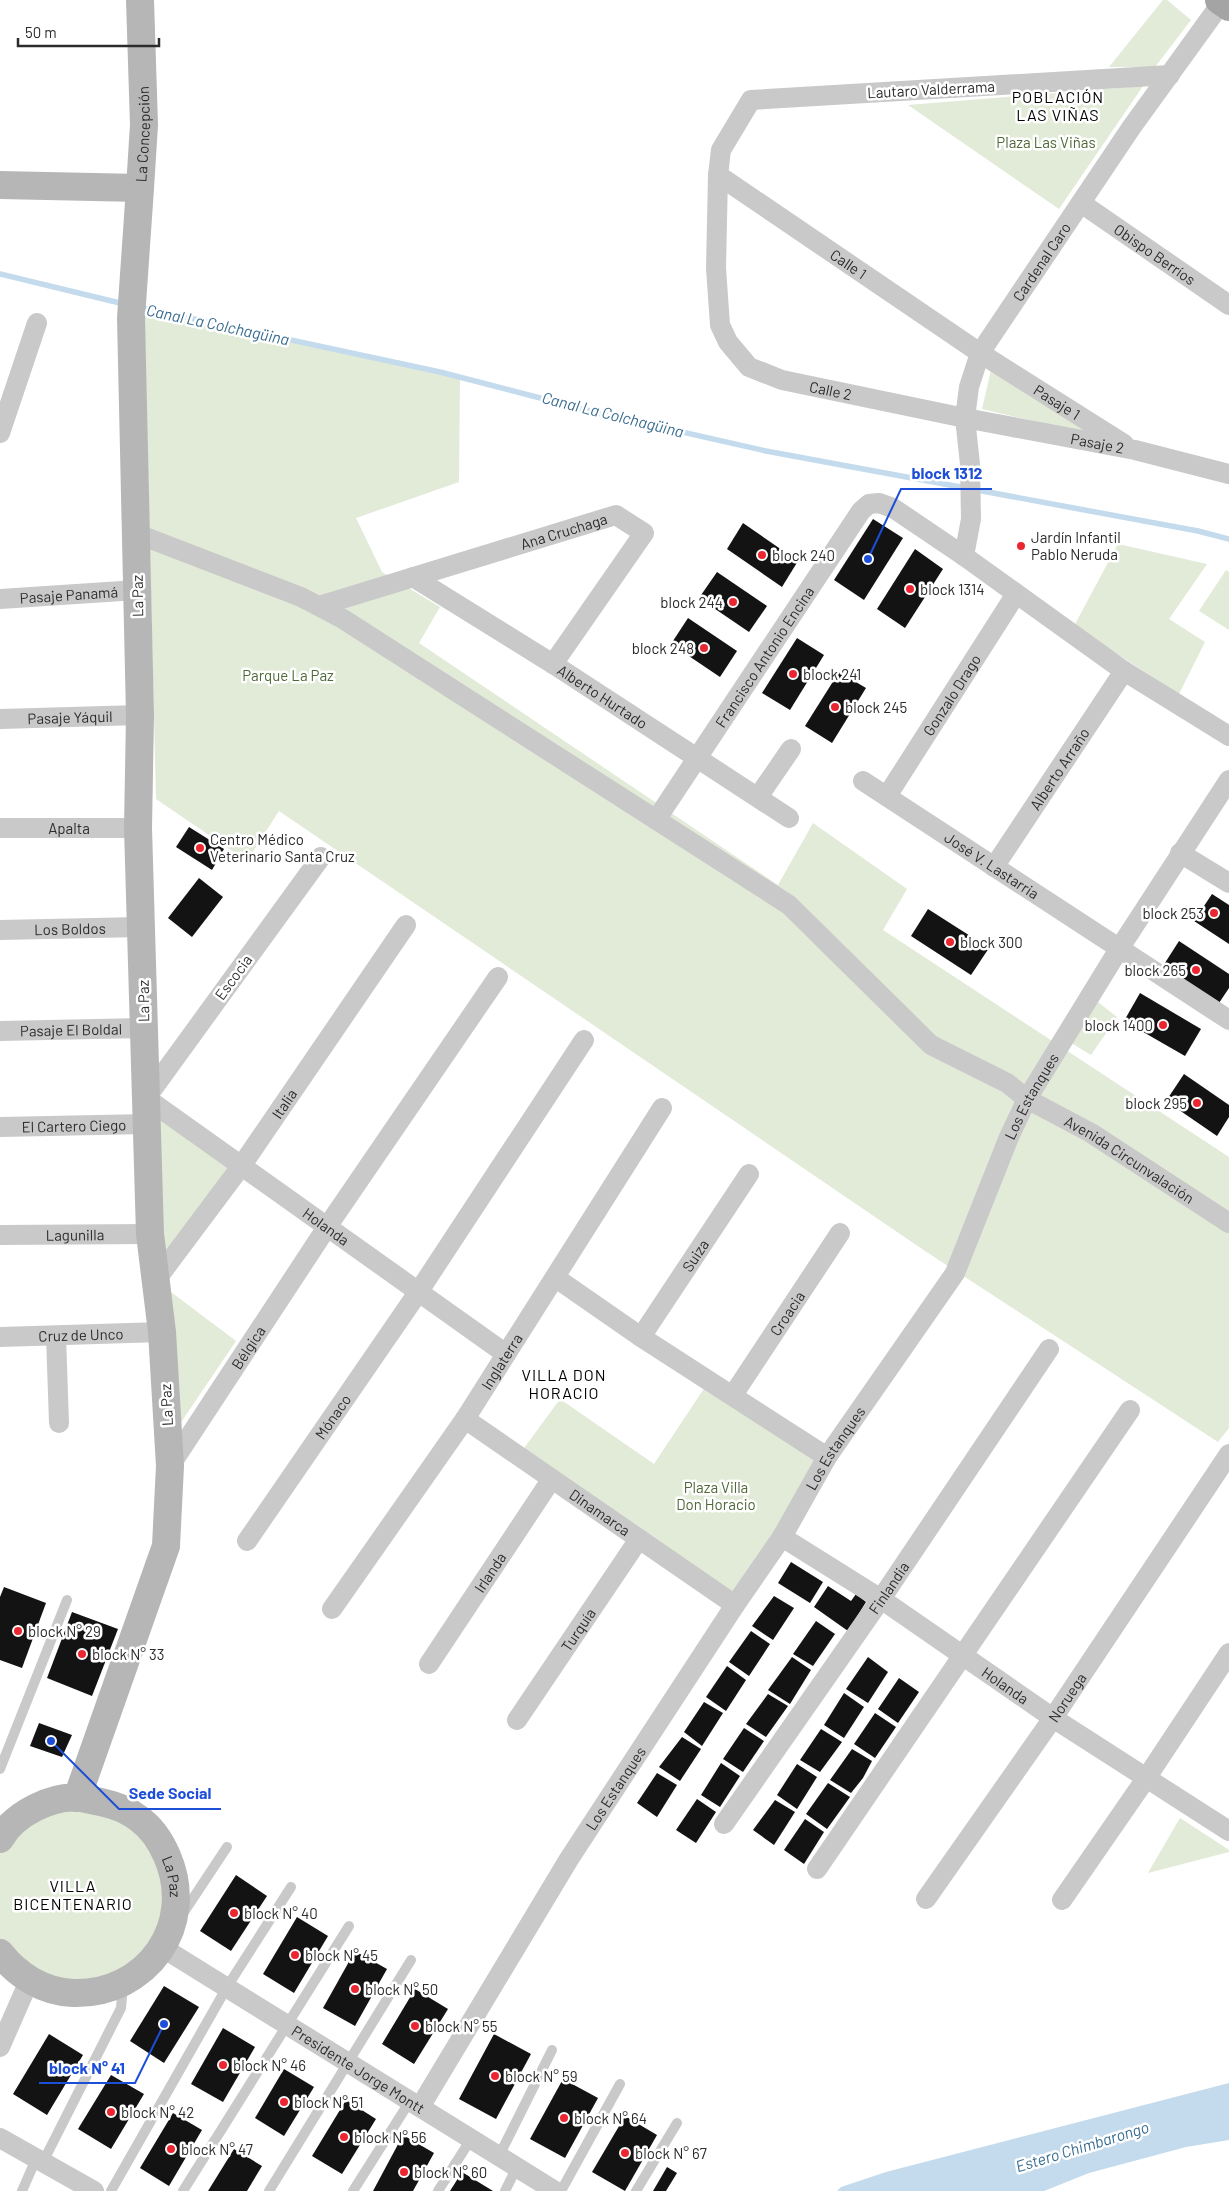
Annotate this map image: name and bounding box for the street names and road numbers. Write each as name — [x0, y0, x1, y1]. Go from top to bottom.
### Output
street label: Lautaro Valderrama — [867, 77, 995, 101]
street label: La Concepción — [131, 86, 153, 183]
street label: Cardenal Caro — [1009, 219, 1074, 304]
street label: Obispo Berríos — [1111, 220, 1199, 288]
street label: Calle 1 — [827, 245, 870, 282]
street label: Calle 2 — [808, 377, 853, 403]
street label: Pasaje 1 — [1031, 380, 1084, 423]
street label: Pasaje 2 — [1069, 429, 1126, 457]
street label: Ana Cruchaga — [518, 509, 609, 553]
street label: La Paz — [128, 574, 146, 617]
street label: Pasaje Panamá — [19, 582, 119, 607]
street label: Francisco Antonio Encina — [711, 583, 818, 731]
street label: Gonzalo Drago — [919, 651, 984, 739]
street label: Alberto Hurtado — [554, 660, 651, 732]
street label: Pasaje Yáquil — [27, 707, 113, 727]
street label: Alberto Arraño — [1026, 724, 1093, 813]
street label: Apalta — [48, 819, 90, 837]
street label: José V. Lastarria — [941, 828, 1043, 903]
street label: Los Boldos — [34, 919, 106, 938]
street label: Escocia — [211, 951, 255, 1003]
street label: La Paz — [134, 979, 152, 1022]
street label: Pasaje El Boldal — [20, 1019, 122, 1040]
street label: Los Estanques — [1000, 1050, 1062, 1142]
street label: Italia — [268, 1085, 300, 1122]
street label: Avenida Circunvalación — [1061, 1112, 1198, 1207]
street label: El Cartero Ciego — [21, 1115, 127, 1136]
street label: Holanda — [299, 1203, 353, 1249]
street label: Lagunilla — [46, 1225, 104, 1244]
street label: Suiza — [678, 1236, 712, 1275]
street label: Croacia — [766, 1288, 808, 1339]
street label: Bélgica — [227, 1322, 269, 1372]
street label: Cruz de Unco — [38, 1324, 124, 1345]
street label: Inglaterra — [477, 1330, 526, 1393]
street label: La Paz — [156, 1383, 176, 1427]
street label: Mónaco — [311, 1391, 354, 1443]
street label: Los Estanques — [801, 1403, 869, 1493]
street label: Dinamarca — [566, 1485, 634, 1539]
street label: Irlanda — [470, 1549, 510, 1596]
street label: Finlandia — [864, 1558, 913, 1617]
street label: Turquía — [557, 1605, 599, 1655]
street label: Holanda — [978, 1663, 1032, 1707]
street label: Noruega — [1044, 1669, 1090, 1725]
street label: Los Estanques — [582, 1743, 649, 1833]
street label: La Paz — [159, 1853, 185, 1898]
street label: Presidente Jorge Montt — [289, 2021, 428, 2117]

